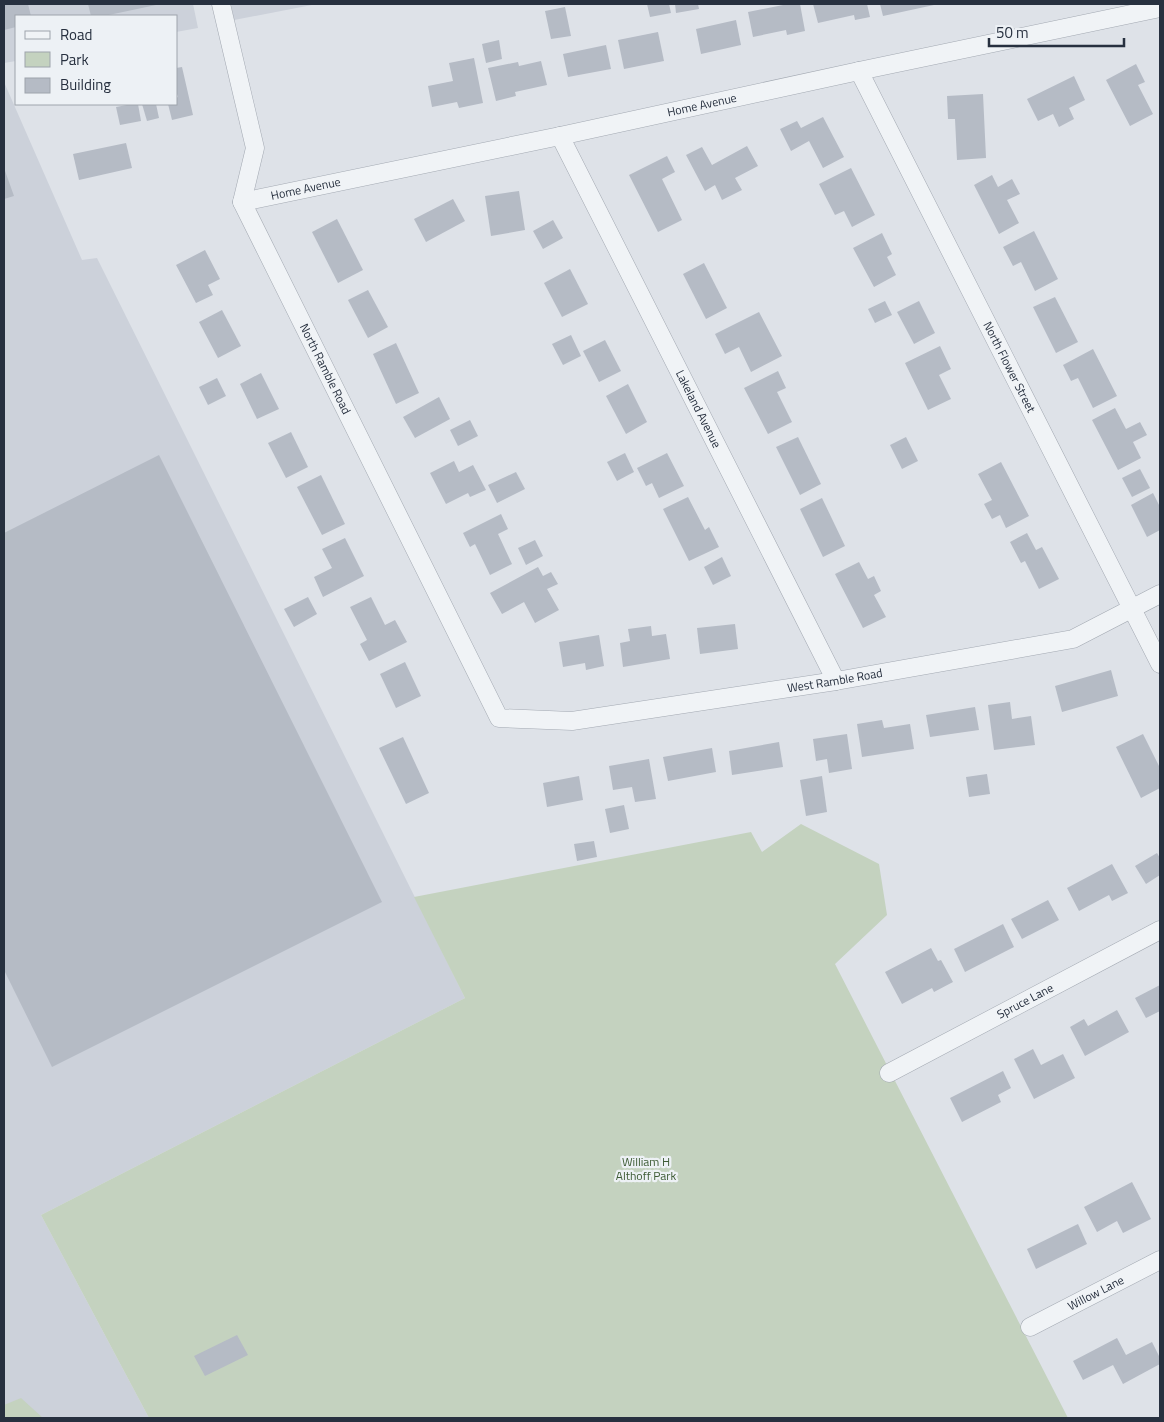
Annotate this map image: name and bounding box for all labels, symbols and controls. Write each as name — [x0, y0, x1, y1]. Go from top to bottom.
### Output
legend — [15, 15, 178, 105]
scale bar — [989, 15, 1124, 47]
text: 50 m — [996, 21, 1029, 44]
text: Road — [60, 23, 92, 46]
text: Park — [60, 48, 89, 71]
text: Building — [60, 73, 111, 96]
street label: Home Avenue — [665, 88, 738, 121]
street label: Home Avenue — [269, 172, 342, 205]
street label: North Flower Street — [979, 318, 1041, 416]
street label: North Ramble Road — [295, 320, 356, 417]
street label: Lakeland Avenue — [671, 366, 726, 451]
street label: West Ramble Road — [786, 663, 884, 697]
street label: Spruce Lane — [993, 978, 1057, 1023]
park label: William H Althoff Park — [616, 1152, 676, 1185]
street label: Willow Lane — [1064, 1270, 1127, 1315]

